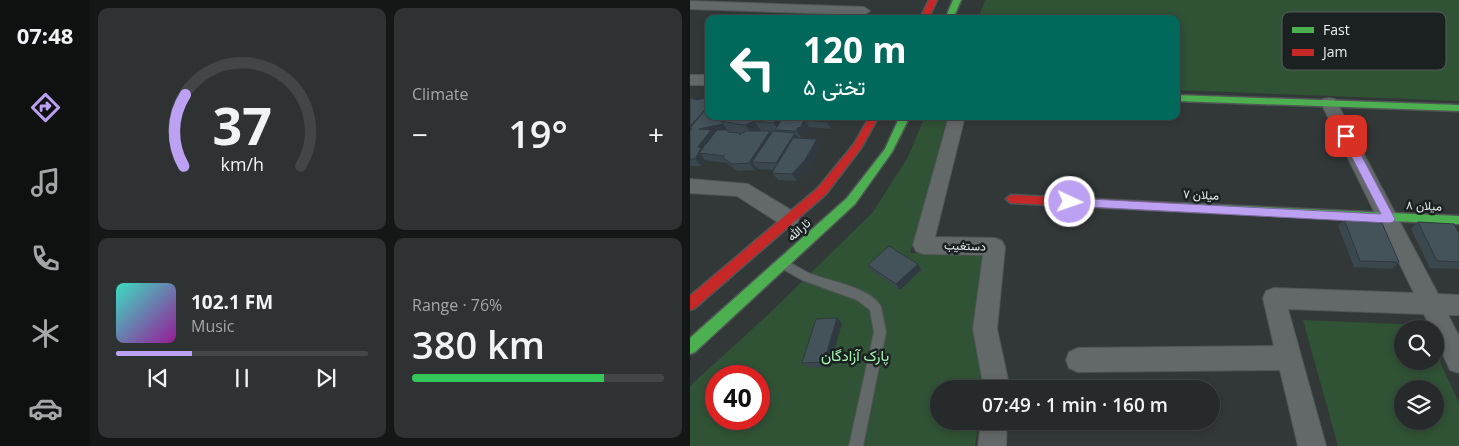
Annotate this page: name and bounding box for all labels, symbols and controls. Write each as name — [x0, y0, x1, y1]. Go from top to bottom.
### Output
legend — [1282, 12, 1446, 70]
text: 07:48 — [17, 20, 73, 50]
text: Fast — [1323, 20, 1350, 39]
text: 120 m — [803, 26, 907, 73]
icon: left — [720, 35, 785, 100]
text: Jam — [1321, 42, 1348, 61]
text: تختی ۵ — [803, 71, 866, 101]
text: Climate — [412, 83, 469, 105]
text: 37 — [212, 89, 272, 160]
icon: directions — [28, 90, 63, 125]
text: 19° — [508, 107, 568, 159]
text: − — [412, 115, 428, 153]
text: + — [648, 115, 664, 153]
pin — [1325, 115, 1367, 157]
icon: arrive — [1332, 122, 1360, 150]
text: km/h — [220, 152, 264, 176]
icon: music — [28, 165, 63, 200]
position arrow — [1043, 175, 1095, 227]
street label: میلان ۷ — [1182, 185, 1220, 204]
street label: میلان ۸ — [1406, 196, 1442, 215]
street label: ثارالله — [783, 214, 814, 245]
street label: دستغیب — [944, 236, 986, 255]
icon: phone — [28, 241, 63, 276]
text: 102.1 FM — [191, 289, 273, 315]
text: Range · 76% — [412, 294, 502, 316]
text: Music — [191, 315, 235, 337]
icon: climate — [28, 316, 63, 351]
text: 380 km — [412, 318, 545, 370]
map controls — [1394, 320, 1444, 430]
button: search — [1394, 320, 1444, 370]
park label: پارک آزادگان — [821, 345, 889, 366]
icon: previous — [144, 364, 172, 392]
icon: pause — [228, 364, 256, 392]
icon: next — [312, 364, 340, 392]
speed limit sign: 40 — [705, 365, 770, 430]
button: layers — [1394, 380, 1444, 430]
icon: car — [28, 391, 63, 426]
text: 07:49 · 1 min · 160 m — [982, 392, 1168, 418]

